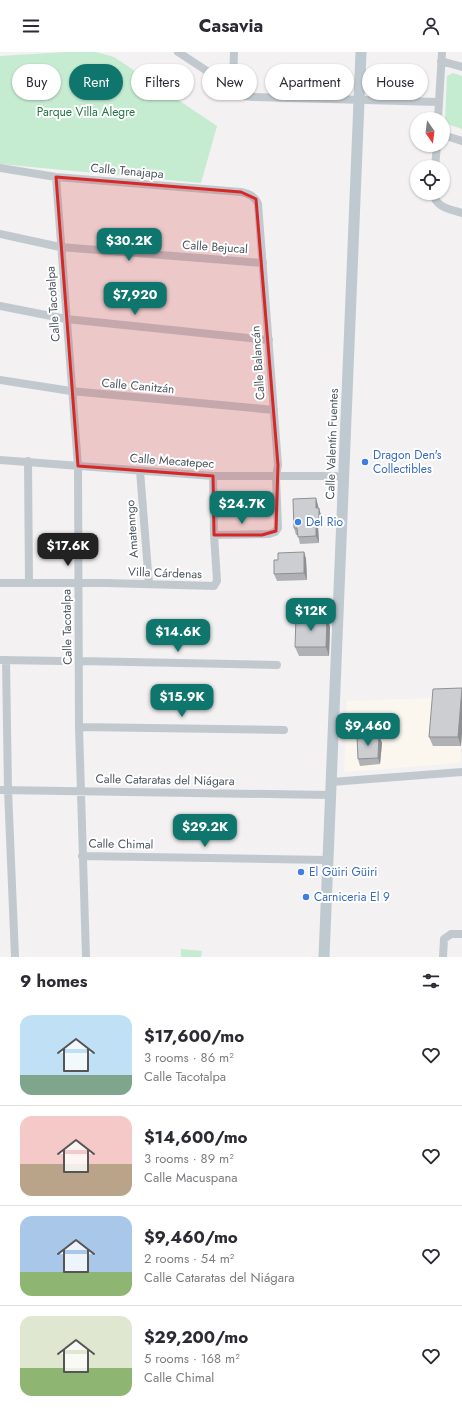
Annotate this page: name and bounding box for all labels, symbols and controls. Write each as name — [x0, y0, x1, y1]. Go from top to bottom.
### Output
text: Casavia — [199, 13, 263, 39]
icon: menu — [20, 15, 42, 37]
icon: person — [420, 15, 442, 37]
chip: Buy — [12, 64, 61, 100]
chip: Rent — [69, 64, 123, 100]
chip: Filters — [131, 64, 194, 100]
chip: New — [202, 64, 257, 100]
chip: Apartment — [265, 64, 354, 100]
chip: House — [362, 64, 428, 100]
park label: Parque Villa Alegre — [37, 103, 135, 121]
north arrow — [410, 112, 450, 152]
map controls — [410, 112, 450, 200]
street label: Calle Tenajapa — [90, 159, 165, 183]
button: locate — [410, 160, 450, 200]
pin: $30.2K — [96, 228, 162, 262]
text: $30.2K — [106, 231, 152, 250]
street label: Calle Bejucal — [182, 236, 248, 258]
street label: Calle Tacotalpa — [41, 265, 65, 342]
pin: $7,920 — [102, 282, 168, 316]
text: $7,920 — [113, 285, 157, 304]
street label: Calle Balancán — [246, 325, 270, 401]
street label: Calle Canitzán — [101, 374, 175, 398]
street label: Calle Valentín Fuentes — [321, 388, 343, 500]
place label: Dragon Den's Collectibles — [373, 446, 442, 478]
street label: Calle Mecatepec — [129, 449, 215, 473]
marker: Dragon Den's Collectibles — [360, 457, 370, 467]
pin: $24.7K — [209, 491, 275, 525]
text: $24.7K — [219, 494, 265, 513]
street label: Amatenngo — [121, 499, 143, 559]
place label: Del Rio — [306, 513, 344, 531]
marker: Del Rio — [293, 517, 303, 527]
pin: $17.6K — [35, 533, 101, 567]
text: $17.6K — [46, 536, 90, 555]
street label: Villa Cárdenas — [128, 563, 202, 583]
street label: Calle Tacotalpa — [57, 589, 77, 665]
pin: $12K — [287, 598, 335, 632]
text: $12K — [295, 601, 327, 620]
pin: $14.6K — [145, 619, 211, 653]
text: $14.6K — [155, 622, 201, 641]
pin: $15.9K — [149, 684, 215, 718]
text: $15.9K — [159, 687, 205, 706]
pin: $9,460 — [335, 713, 401, 747]
text: $9,460 — [345, 716, 391, 735]
street label: Calle Cataratas del Niágara — [95, 770, 235, 790]
pin: $29.2K — [172, 814, 238, 848]
text: $29.2K — [182, 817, 228, 836]
street label: Calle Chimal — [88, 834, 154, 854]
place label: El Güiri Güiri — [309, 863, 377, 881]
marker: El Güiri Güiri — [296, 867, 306, 877]
place label: Carniceria El 9 — [314, 888, 390, 906]
marker: Carniceria El 9 — [301, 892, 311, 902]
text: 9 homes — [20, 969, 88, 993]
icon: filters — [420, 970, 442, 992]
text: $17,600/mo — [144, 1024, 244, 1048]
icon: home — [52, 1031, 100, 1079]
icon: heart — [420, 1044, 442, 1066]
text: 3 rooms · 86 m² — [144, 1048, 234, 1067]
text: Calle Tacotalpa — [144, 1067, 226, 1086]
text: $14,600/mo — [144, 1125, 248, 1149]
icon: home — [52, 1132, 100, 1180]
icon: heart — [420, 1145, 442, 1167]
text: 3 rooms · 89 m² — [144, 1149, 234, 1168]
text: Calle Macuspana — [144, 1168, 238, 1187]
text: $9,460/mo — [144, 1225, 238, 1249]
icon: home — [52, 1232, 100, 1280]
icon: heart — [420, 1245, 442, 1267]
text: 2 rooms · 54 m² — [144, 1249, 234, 1268]
text: Calle Cataratas del Niágara — [144, 1268, 295, 1287]
text: $29,200/mo — [144, 1325, 248, 1349]
icon: home — [52, 1332, 100, 1380]
icon: heart — [420, 1345, 442, 1367]
text: 5 rooms · 168 m² — [144, 1349, 240, 1368]
text: Calle Chimal — [144, 1368, 214, 1387]

